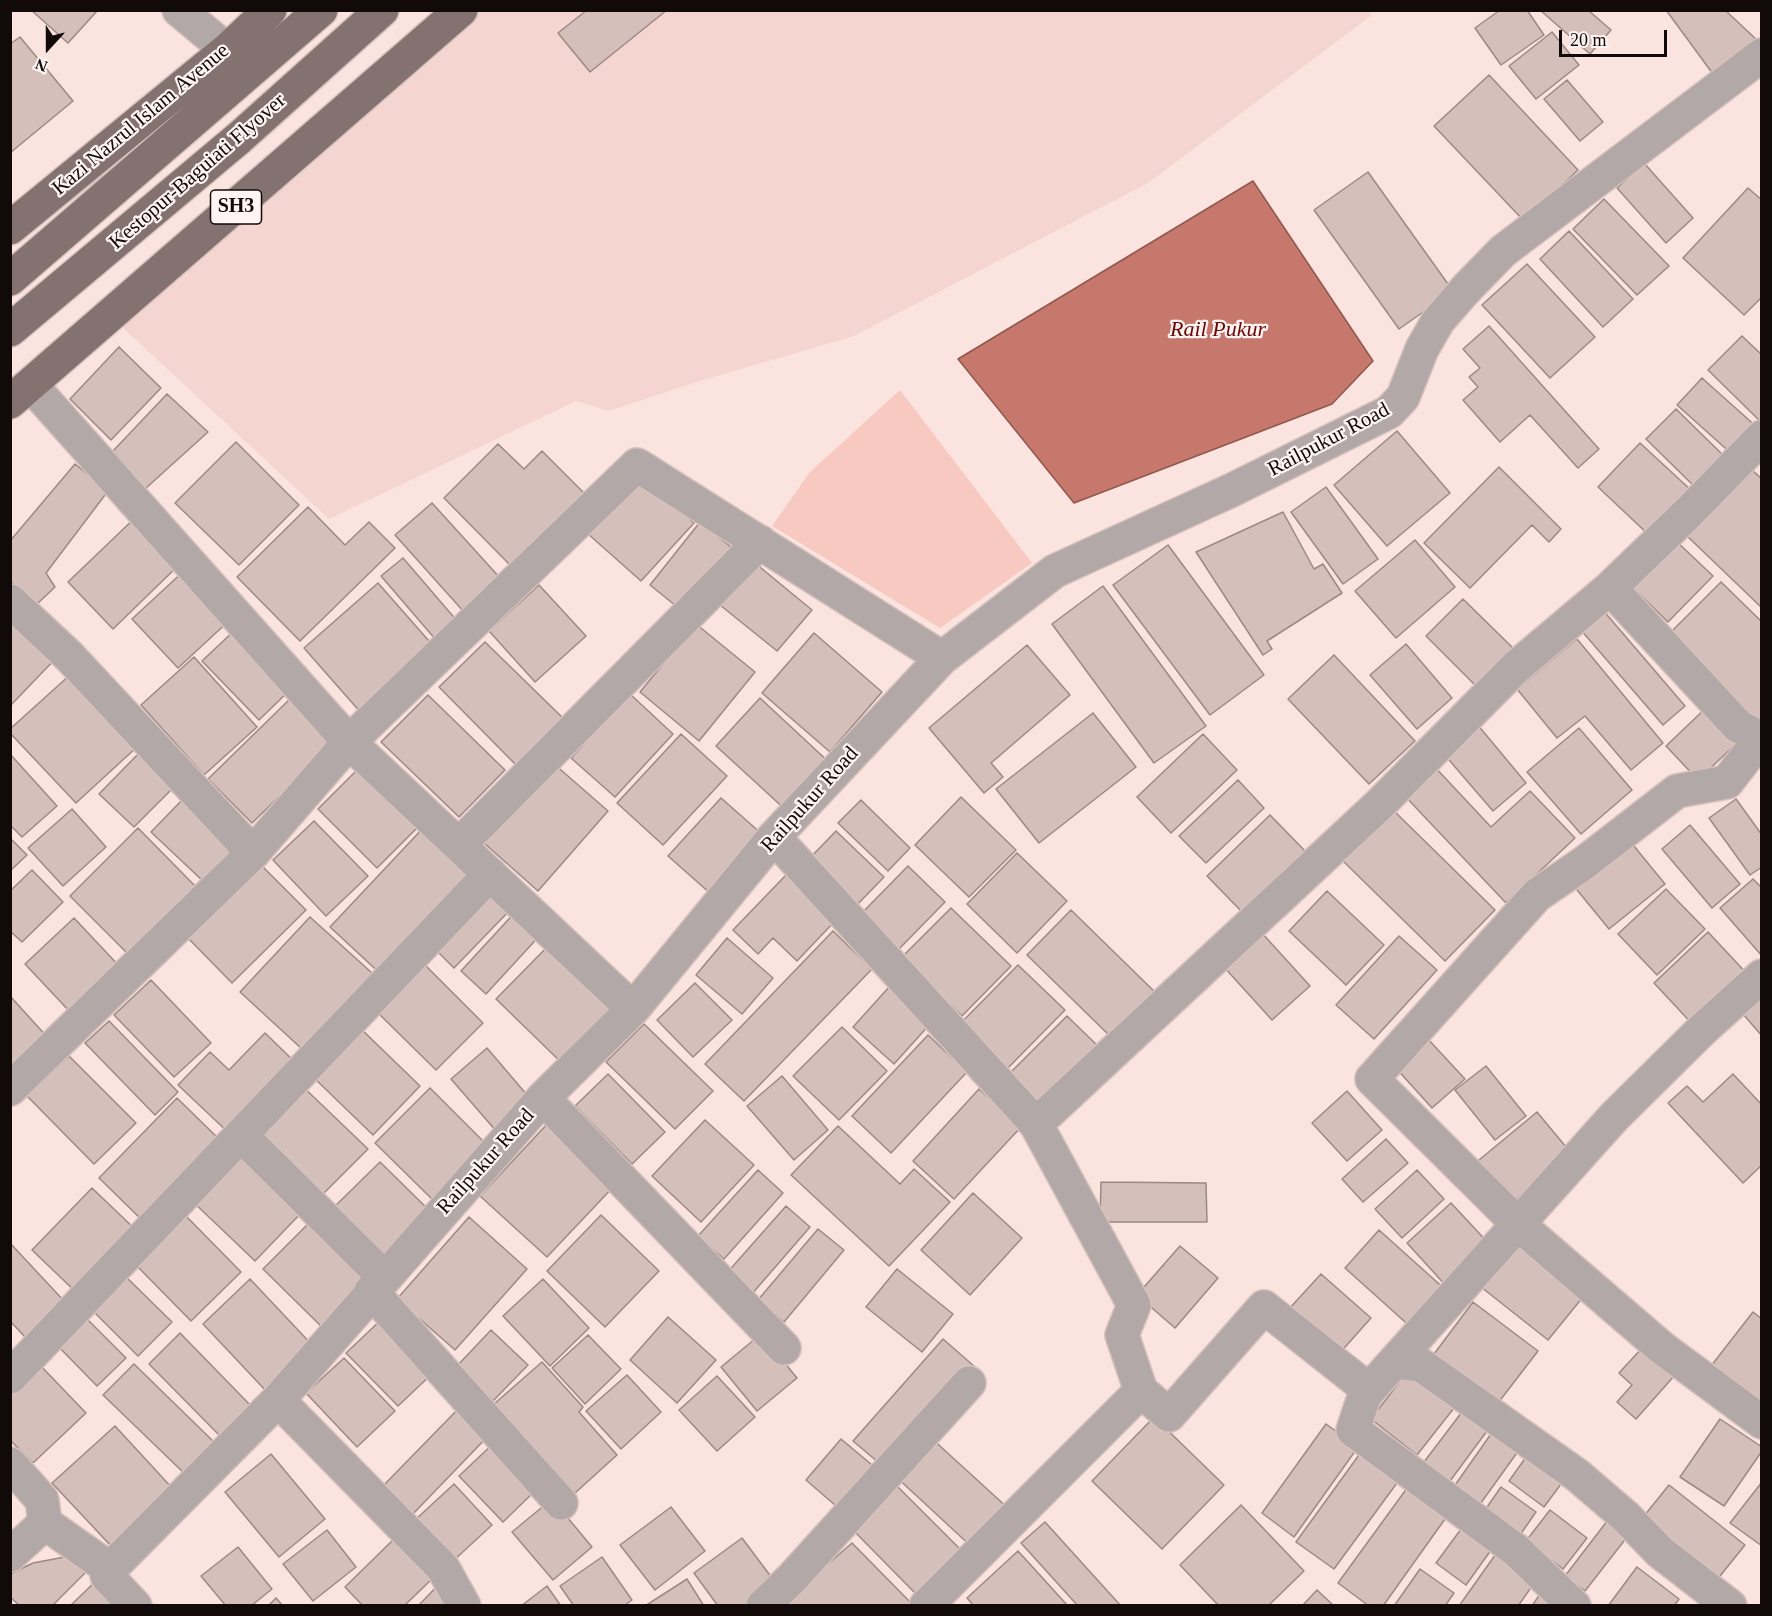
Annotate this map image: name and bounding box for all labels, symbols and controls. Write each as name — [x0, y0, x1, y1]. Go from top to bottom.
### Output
north arrow — [18, 18, 78, 78]
scale bar — [1562, 18, 1670, 56]
text: 20 m — [1570, 30, 1607, 50]
street label: Kazi Nazrul Islam Avenue — [48, 39, 234, 201]
text: N — [33, 55, 50, 75]
street label: Kestopur-Baguiati Flyover — [105, 89, 291, 255]
road number: SH3 — [210, 190, 262, 224]
water label: Rail Pukur — [1170, 317, 1266, 343]
street label: Railpukur Road — [1264, 398, 1394, 482]
street label: Railpukur Road — [756, 742, 864, 858]
street label: Railpukur Road — [432, 1104, 540, 1220]

